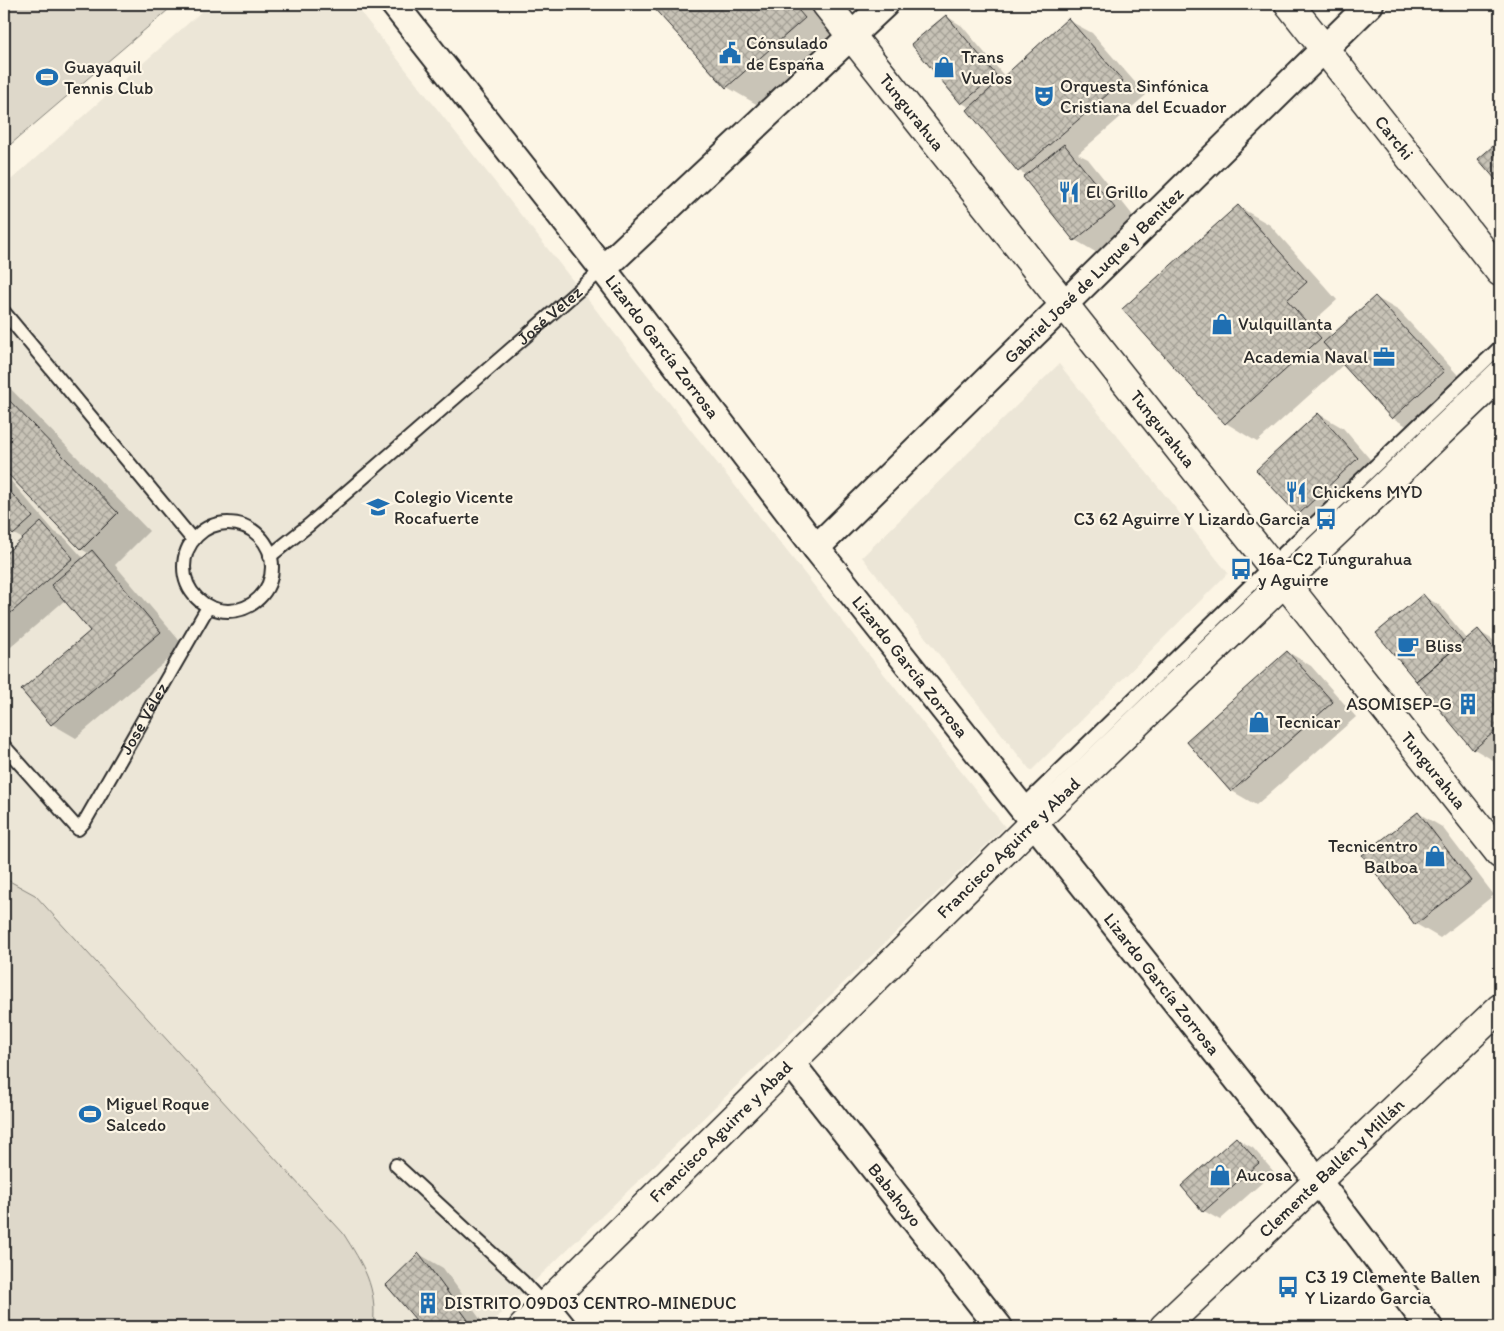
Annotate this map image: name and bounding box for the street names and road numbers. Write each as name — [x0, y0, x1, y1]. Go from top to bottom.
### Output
street label: Tungurahua — [874, 69, 949, 155]
street label: Carchi — [1370, 111, 1418, 164]
street label: Gabriel José de Luque y Benitez — [999, 182, 1188, 368]
street label: Lizardo García Zorrosa — [600, 270, 724, 423]
street label: José Vélez — [512, 281, 587, 350]
street label: Tungurahua — [1125, 385, 1200, 472]
street label: Lizardo García Zorrosa — [847, 591, 973, 742]
street label: José Vélez — [115, 678, 174, 759]
street label: Tungurahua — [1396, 727, 1471, 814]
street label: Francisco Aguirre y Abad — [932, 772, 1085, 923]
street label: Lizardo García Zorrosa — [1099, 909, 1225, 1060]
street label: Francisco Aguirre y Abad — [645, 1056, 797, 1207]
street label: Clemente Ballén y Millán — [1254, 1093, 1409, 1242]
street label: Babahoyo — [863, 1159, 927, 1231]

